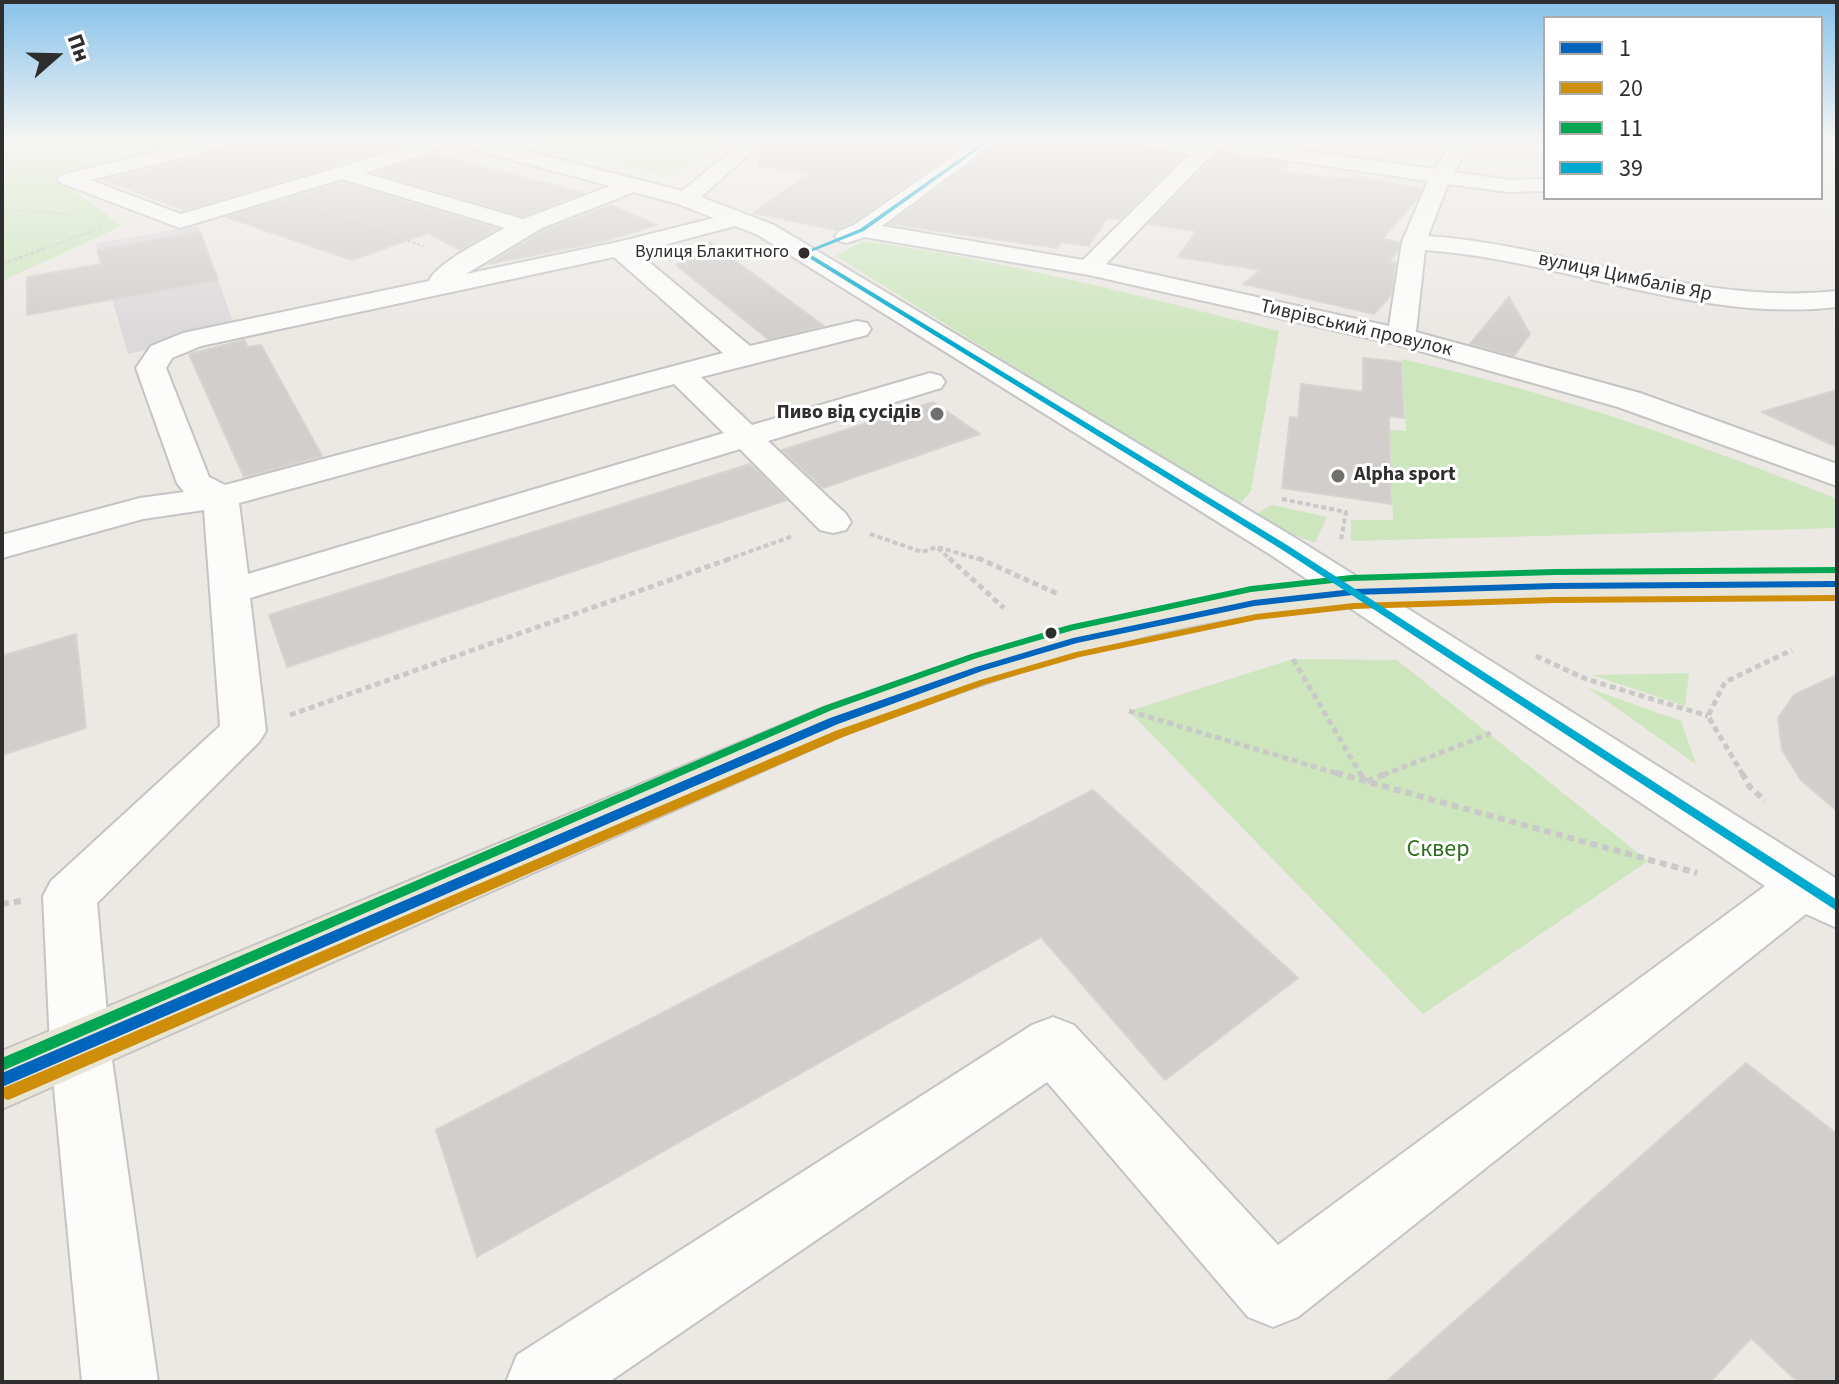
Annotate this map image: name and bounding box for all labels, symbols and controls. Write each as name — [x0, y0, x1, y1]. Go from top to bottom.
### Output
north arrow — [16, 16, 96, 96]
legend — [1543, 16, 1823, 200]
text: Пн — [59, 29, 98, 66]
text: 1 — [1619, 31, 1631, 66]
text: 20 — [1619, 71, 1643, 106]
text: 11 — [1619, 111, 1643, 146]
text: 39 — [1619, 151, 1643, 186]
place label: Вулиця Блакитного — [635, 242, 789, 264]
marker: Вулиця Блакитного — [796, 245, 812, 261]
street label: вулиця Цимбалів Яр — [1536, 248, 1714, 308]
street label: Тиврівський провулок — [1258, 295, 1454, 363]
place label: Пиво від сусідів — [776, 402, 921, 426]
marker: Пиво від сусідів — [928, 405, 946, 423]
place label: Alpha sport — [1354, 464, 1456, 488]
marker: Alpha sport — [1329, 467, 1347, 485]
unlabelled marker — [1043, 625, 1059, 641]
park label: Сквер — [1407, 837, 1469, 865]

